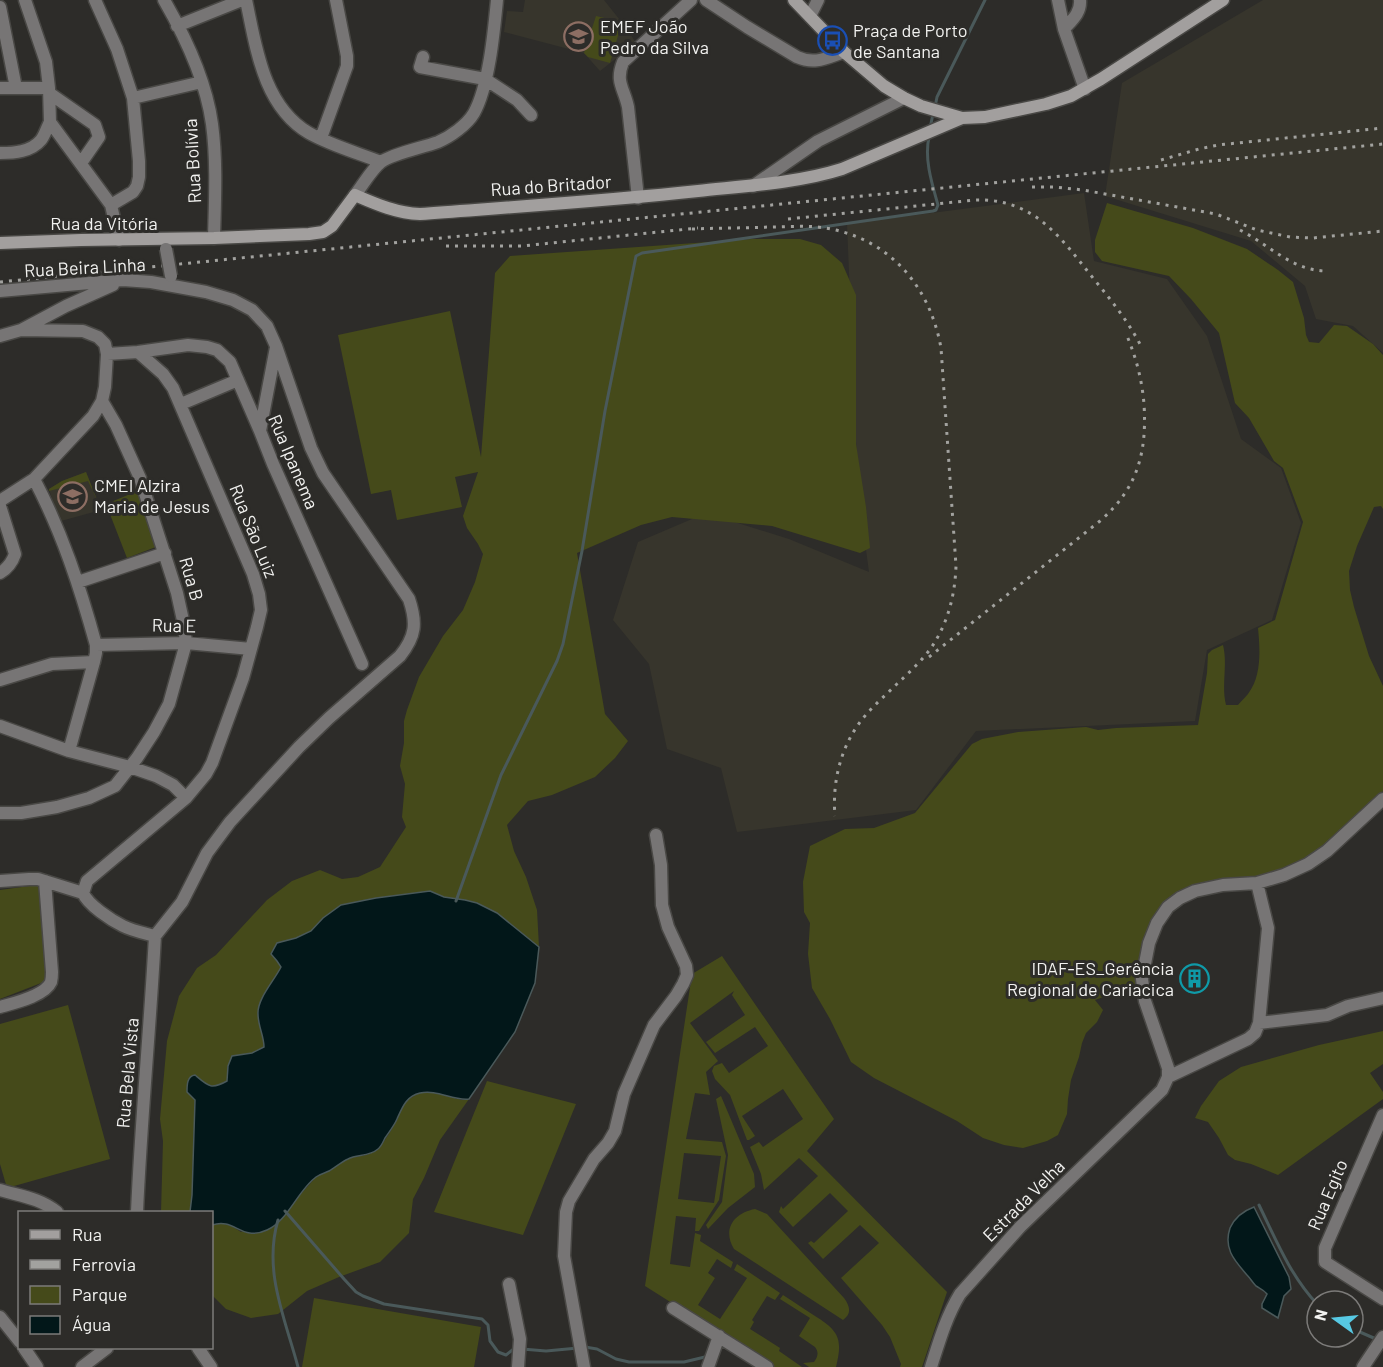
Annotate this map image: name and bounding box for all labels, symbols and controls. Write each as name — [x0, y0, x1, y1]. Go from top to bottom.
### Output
place label: EMEF João Pedro da Silva — [600, 15, 709, 58]
place label: Praça de Porto de Santana — [853, 19, 968, 62]
school or university icon: EMEF João Pedro da Silva — [563, 21, 595, 53]
bus stop icon: Praça de Porto de Santana — [816, 25, 848, 57]
street label: Rua Bolívia — [179, 118, 205, 204]
street label: Rua do Britador — [490, 170, 613, 200]
street label: Rua da Vitória — [50, 212, 158, 234]
street label: Rua Beira Linha — [24, 253, 146, 281]
street label: Rua Ipanema — [264, 411, 324, 512]
place label: CMEI Alzira Maria de Jesus — [94, 474, 210, 517]
school or university icon: CMEI Alzira Maria de Jesus — [57, 480, 89, 512]
street label: Rua São Luiz — [225, 481, 283, 581]
street label: Rua B — [175, 554, 209, 603]
street label: Rua E — [152, 614, 196, 636]
place label: IDAF-ES_Gerência Regional de Cariacica — [1007, 957, 1174, 1000]
building icon: IDAF-ES_Gerência Regional de Cariacica — [1179, 963, 1211, 995]
street label: Rua Bela Vista — [111, 1017, 143, 1129]
street label: Estrada Velha — [978, 1155, 1069, 1246]
street label: Rua Egito — [1302, 1156, 1352, 1233]
legend — [18, 1211, 213, 1349]
text: Rua — [72, 1223, 102, 1245]
text: Ferrovia — [72, 1253, 136, 1275]
text: Parque — [72, 1283, 127, 1305]
north arrow — [1305, 1289, 1365, 1349]
text: N — [1309, 1307, 1331, 1323]
text: Água — [72, 1313, 111, 1335]

